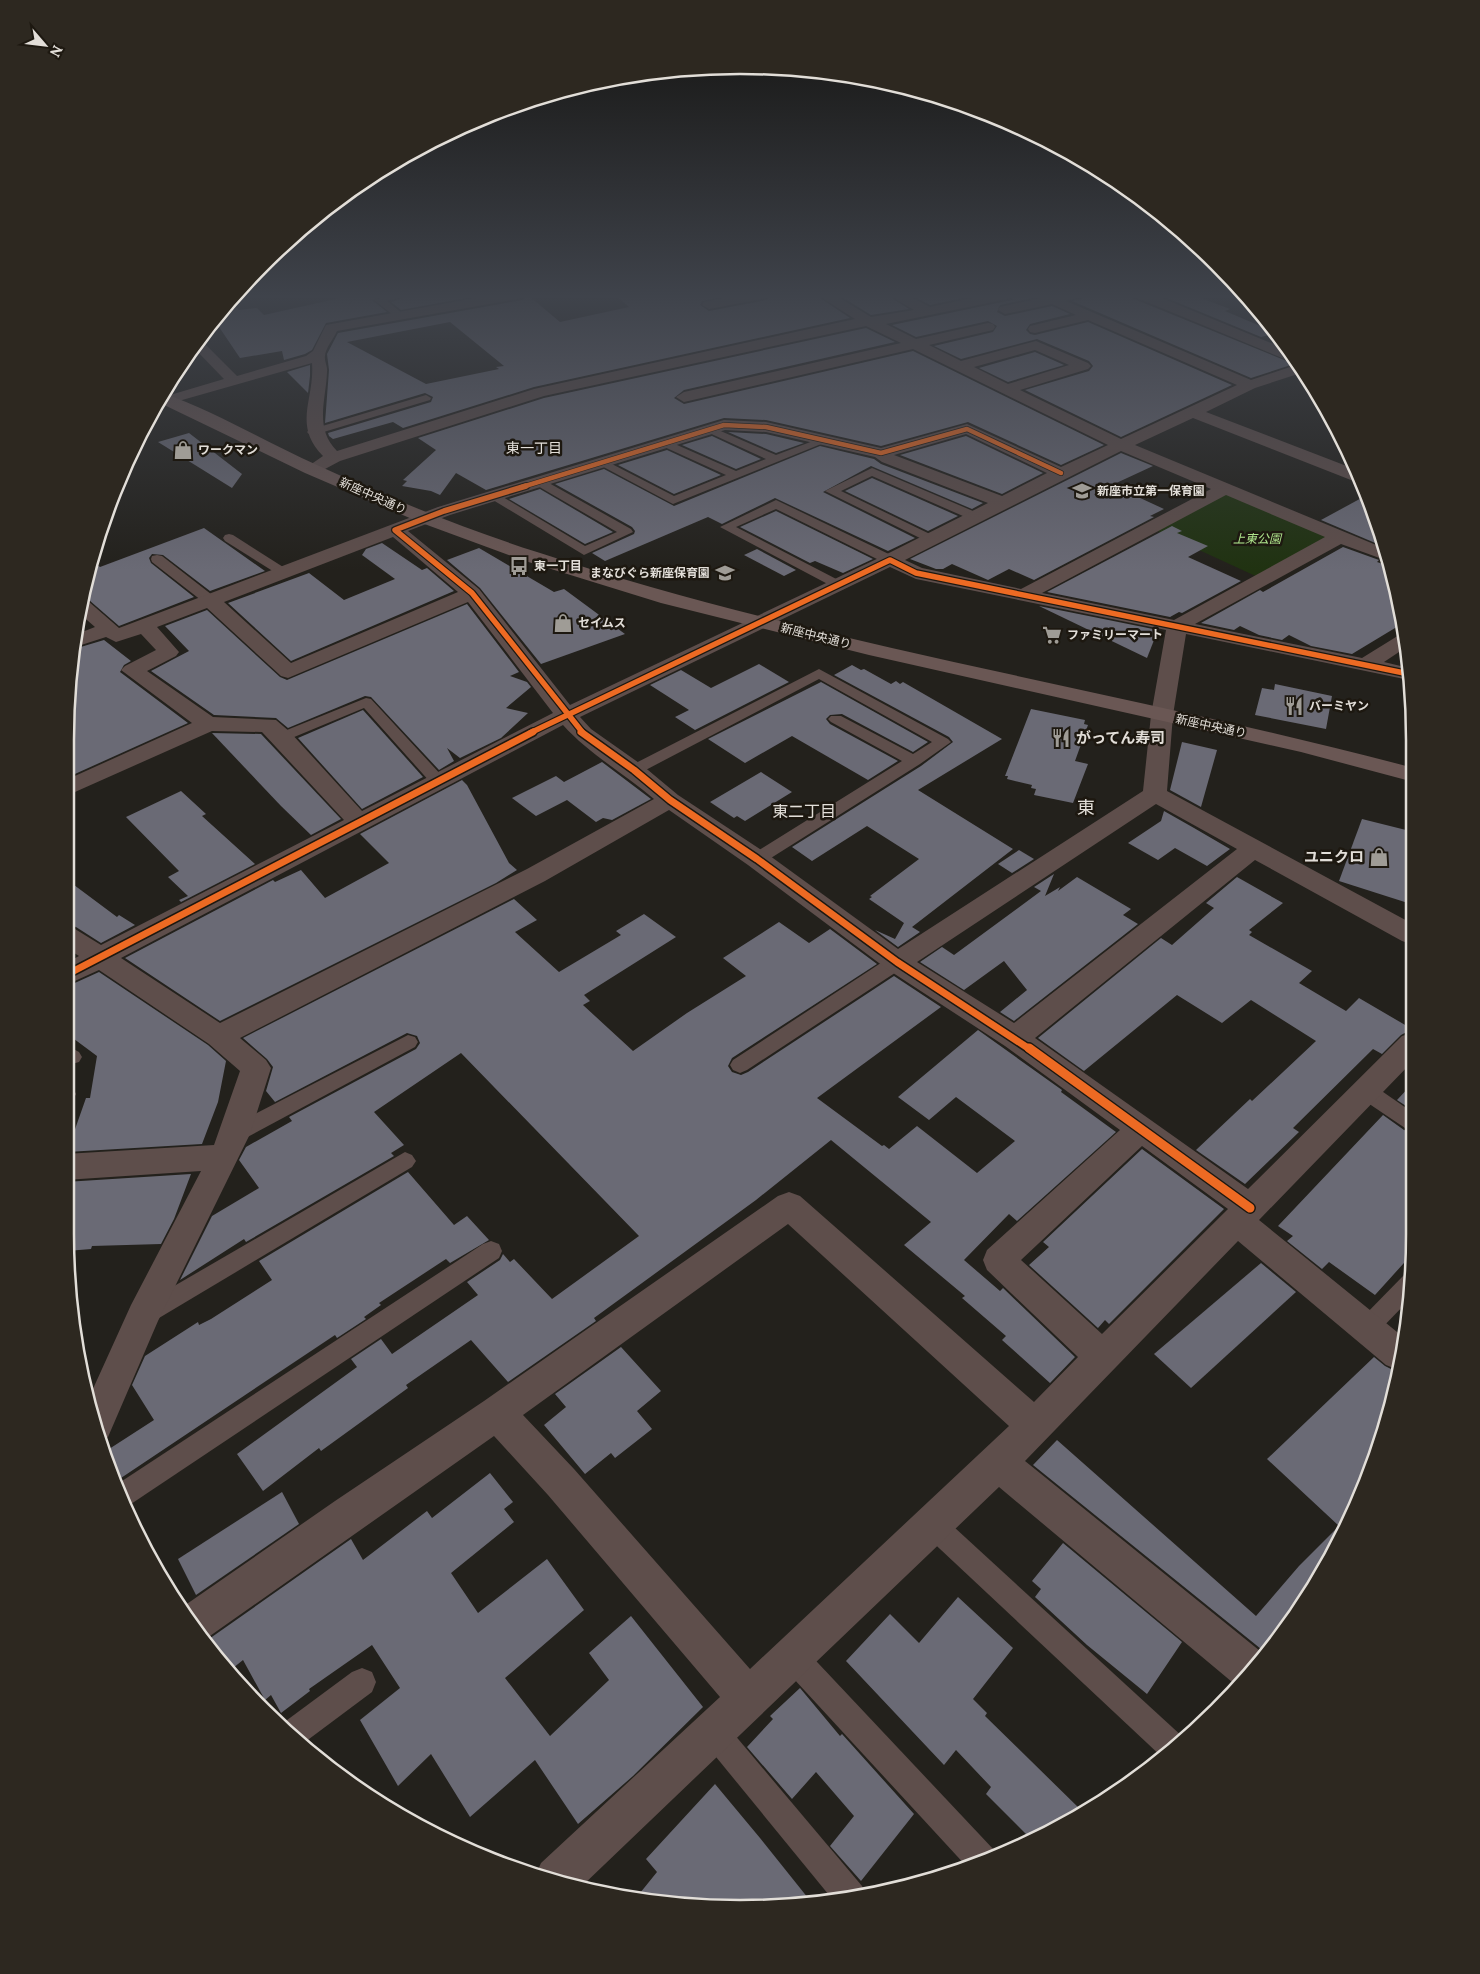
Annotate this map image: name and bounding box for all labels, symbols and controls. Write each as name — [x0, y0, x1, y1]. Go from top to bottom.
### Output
north arrow — [20, 20, 70, 70]
text: N — [46, 42, 67, 60]
shop icon: ワークマン — [172, 439, 194, 461]
district label: 東一丁目 — [506, 439, 562, 457]
place label: ワークマン — [198, 442, 258, 457]
street label: 新座中央通り — [337, 474, 409, 517]
school or university icon: 新座市立第一保育園 — [1071, 480, 1093, 502]
place label: 新座市立第一保育園 — [1097, 483, 1205, 498]
park label: 上東公園 — [1233, 531, 1283, 546]
bus stop icon: 東一丁目 — [508, 555, 530, 577]
place label: 東一丁目 — [534, 558, 582, 573]
school or university icon: まなびぐら新座保育園 — [714, 562, 736, 584]
place label: まなびぐら新座保育園 — [590, 565, 710, 580]
shop icon: セイムス — [552, 612, 574, 634]
place label: セイムス — [578, 615, 626, 630]
street label: 新座中央通り — [779, 620, 853, 652]
supermarket icon: ファミリーマート — [1041, 624, 1063, 646]
place label: ファミリーマート — [1067, 627, 1163, 642]
restaurant icon: バーミヤン — [1283, 695, 1305, 717]
place label: バーミヤン — [1309, 698, 1369, 713]
street label: 新座中央通り — [1174, 711, 1248, 740]
restaurant icon: がってん寿司 — [1050, 727, 1072, 749]
place label: がってん寿司 — [1076, 728, 1165, 747]
district label: 東 — [1077, 796, 1095, 819]
district label: 東二丁目 — [772, 801, 836, 821]
shop icon: ユニクロ — [1368, 846, 1390, 868]
place label: ユニクロ — [1304, 847, 1364, 866]

